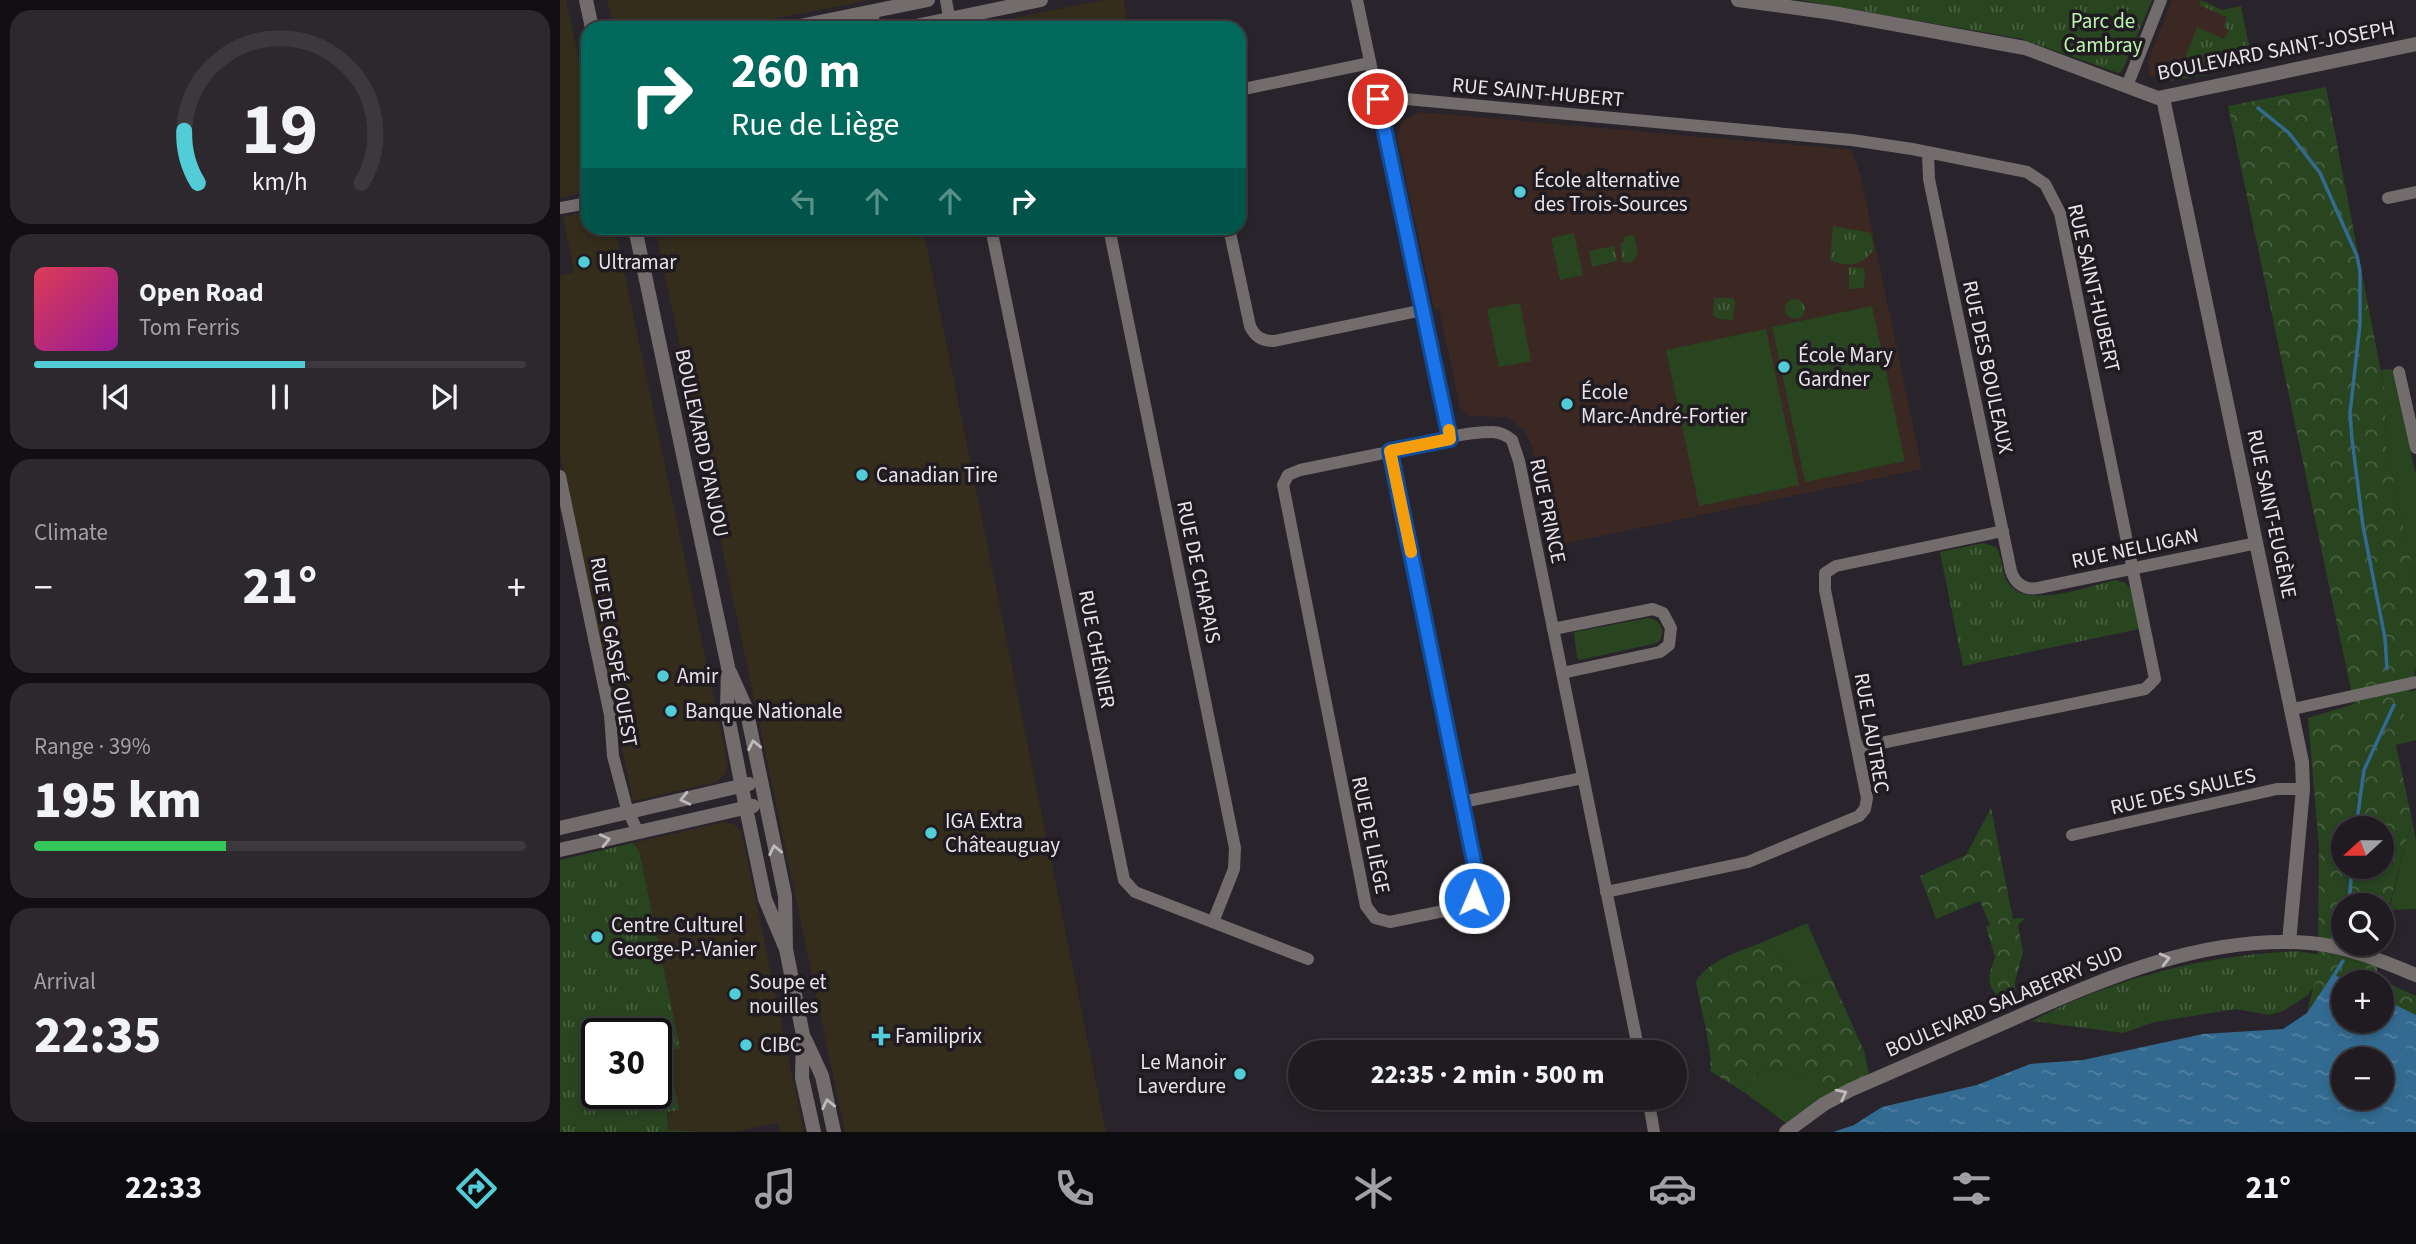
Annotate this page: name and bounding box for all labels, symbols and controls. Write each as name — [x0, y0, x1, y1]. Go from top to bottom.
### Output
park label: Parc de Cambray — [2064, 6, 2143, 60]
street label: BOULEVARD SAINT-JOSEPH — [2155, 12, 2397, 88]
text: 260 m — [731, 37, 860, 107]
icon: right — [616, 49, 707, 140]
pin — [1348, 69, 1408, 129]
street label: RUE SAINT-HUBERT — [1451, 70, 1625, 114]
text: 19 — [242, 79, 318, 183]
icon: arrive — [1359, 80, 1397, 118]
text: Rue de Liège — [731, 102, 899, 148]
text: km/h — [252, 164, 308, 200]
place label: École alternative des Trois-Sources — [1534, 165, 1688, 219]
icon: left — [785, 182, 823, 220]
icon: ahead — [858, 182, 896, 220]
icon: ahead — [931, 182, 969, 220]
icon: right — [1004, 182, 1042, 220]
marker: École alternative des Trois-Sources — [1512, 184, 1528, 200]
street label: RUE SAINT-HUBERT — [2060, 201, 2128, 375]
place label: Ultramar — [598, 247, 677, 277]
marker: Ultramar — [576, 254, 592, 270]
text: Open Road — [139, 274, 264, 311]
street label: RUE DES BOULEAUX — [1955, 278, 2021, 457]
text: Tom Ferris — [139, 311, 240, 344]
place label: École Mary Gardner — [1798, 340, 1893, 394]
street label: BOULEVARD D'ANJOU — [667, 346, 737, 540]
marker: École Mary Gardner — [1776, 359, 1792, 375]
place label: École Marc-André-Fortier — [1581, 377, 1748, 431]
icon: previous — [97, 378, 135, 416]
icon: pause — [261, 378, 299, 416]
icon: next — [425, 378, 463, 416]
marker: École Marc-André-Fortier — [1559, 396, 1575, 412]
street label: RUE SAINT-EUGÈNE — [2239, 427, 2305, 601]
street label: RUE PRINCE — [1522, 456, 1574, 566]
place label: Canadian Tire — [876, 460, 998, 490]
marker: Canadian Tire — [854, 467, 870, 483]
street label: RUE DE CHAPAIS — [1169, 498, 1229, 646]
text: Climate — [34, 516, 108, 549]
street label: RUE NELLIGAN — [2069, 520, 2201, 576]
text: 21° — [243, 550, 317, 624]
street label: RUE DE GASPÉ OUEST — [583, 555, 645, 749]
text: − — [34, 561, 53, 615]
text: + — [507, 561, 526, 615]
street label: RUE CHÉNIER — [1071, 587, 1123, 711]
place label: Amir — [677, 661, 719, 691]
marker: Amir — [655, 668, 671, 684]
street label: RUE LAUTREC — [1847, 670, 1897, 796]
place label: Banque Nationale — [685, 696, 843, 726]
marker: Banque Nationale — [663, 703, 679, 719]
text: Range · 39% — [34, 730, 151, 763]
one-way arrow — [747, 739, 762, 751]
street label: RUE DES SAULES — [2107, 760, 2259, 822]
text: 195 km — [34, 764, 202, 838]
street label: RUE DE LIÈGE — [1344, 773, 1398, 897]
one-way arrow — [679, 791, 691, 805]
place label: IGA Extra Châteauguay — [945, 806, 1060, 860]
north arrow — [2331, 816, 2394, 878]
map controls — [2331, 816, 2394, 1110]
marker: IGA Extra Châteauguay — [923, 825, 939, 841]
one-way arrow — [599, 834, 611, 848]
one-way arrow — [769, 844, 784, 856]
position arrow — [1437, 861, 1511, 935]
button: search — [2331, 893, 2394, 956]
place label: Centre Culturel George-P.-Vanier — [611, 910, 757, 964]
marker: Centre Culturel George-P.-Vanier — [589, 929, 605, 945]
street label: BOULEVARD SALABERRY SUD — [1881, 937, 2127, 1065]
one-way arrow — [2159, 953, 2171, 967]
text: Arrival — [34, 965, 96, 998]
place label: Soupe et nouilles — [749, 967, 827, 1021]
button: + — [2331, 970, 2394, 1033]
marker: Soupe et nouilles — [727, 986, 743, 1002]
text: 22:35 — [34, 999, 161, 1073]
speed limit sign: 30 — [581, 1018, 672, 1109]
place label: Familiprix — [895, 1021, 982, 1051]
marker: Familiprix — [873, 1028, 889, 1044]
place label: CIBC — [760, 1030, 802, 1060]
marker: CIBC — [738, 1037, 754, 1053]
place label: Le Manoir Laverdure — [1137, 1047, 1227, 1101]
button: − — [2331, 1047, 2394, 1110]
text: 22:35 · 2 min · 500 m — [1371, 1056, 1604, 1093]
marker: Le Manoir Laverdure — [1232, 1066, 1248, 1082]
one-way arrow — [1835, 1089, 1847, 1103]
one-way arrow — [821, 1098, 836, 1110]
icon: directions — [452, 1164, 501, 1213]
icon: music — [751, 1164, 800, 1213]
icon: phone — [1050, 1164, 1099, 1213]
icon: climate — [1349, 1164, 1398, 1213]
icon: car — [1648, 1164, 1697, 1213]
icon: filters — [1947, 1164, 1996, 1213]
text: 22:33 — [125, 1165, 202, 1211]
text: 21° — [2245, 1165, 2291, 1211]

